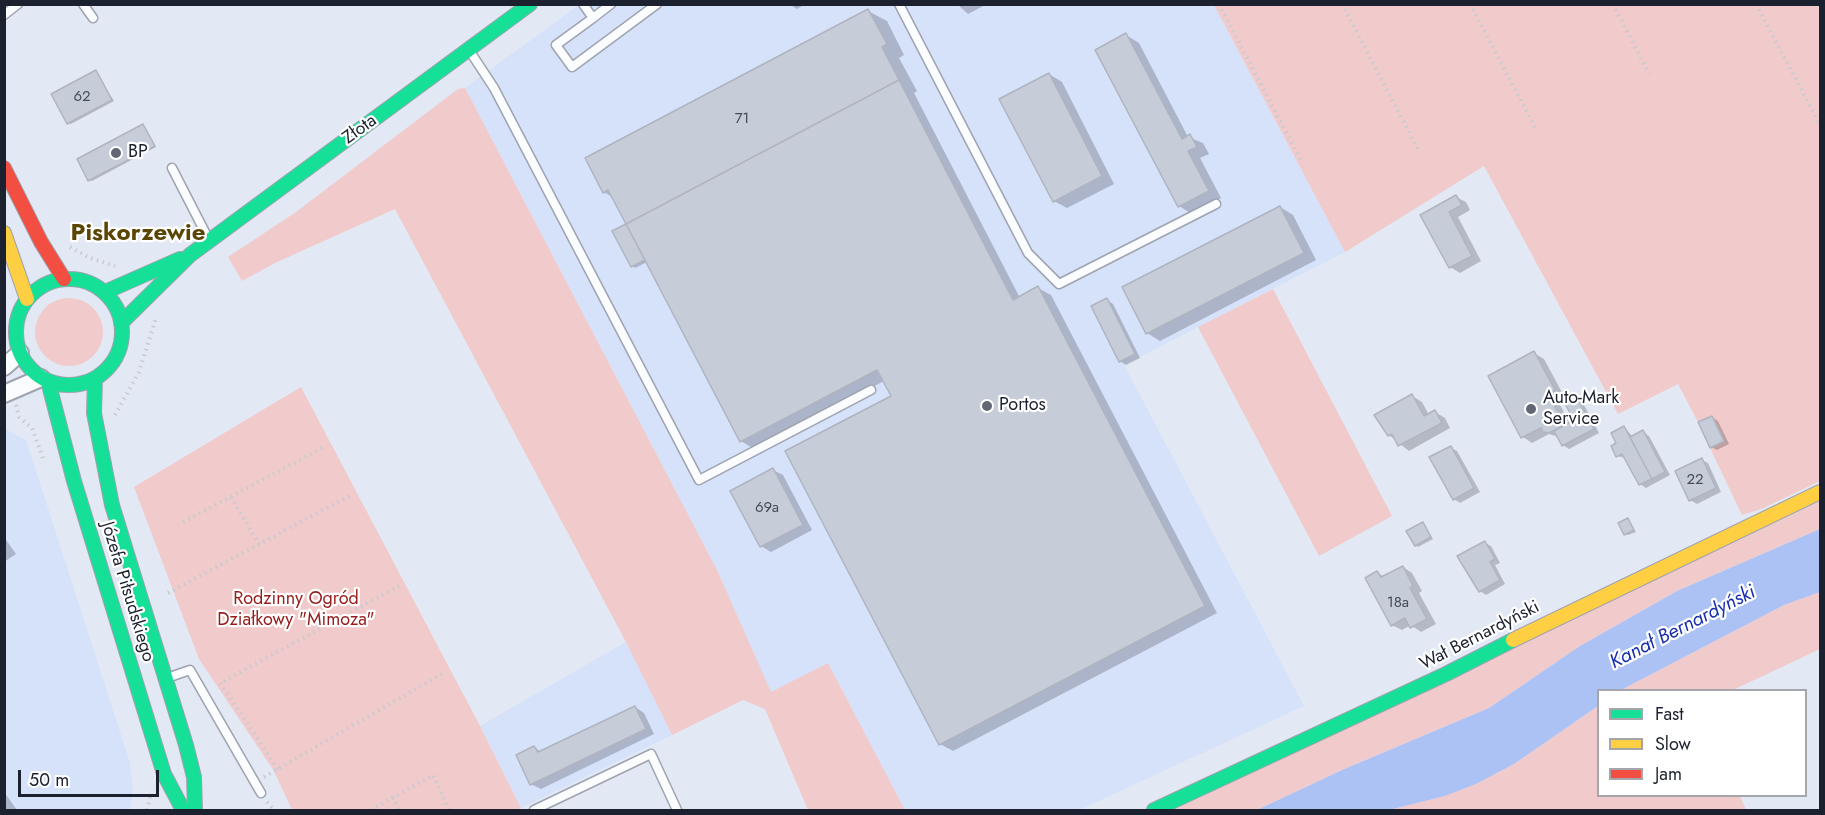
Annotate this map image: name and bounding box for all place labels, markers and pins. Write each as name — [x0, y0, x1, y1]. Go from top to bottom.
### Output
place label: BP — [128, 142, 148, 164]
marker: BP — [109, 146, 123, 160]
place label: Auto-Mark Service — [1543, 388, 1619, 430]
place label: Portos — [999, 395, 1046, 417]
marker: Portos — [980, 399, 994, 413]
marker: Auto-Mark Service — [1524, 402, 1538, 416]

